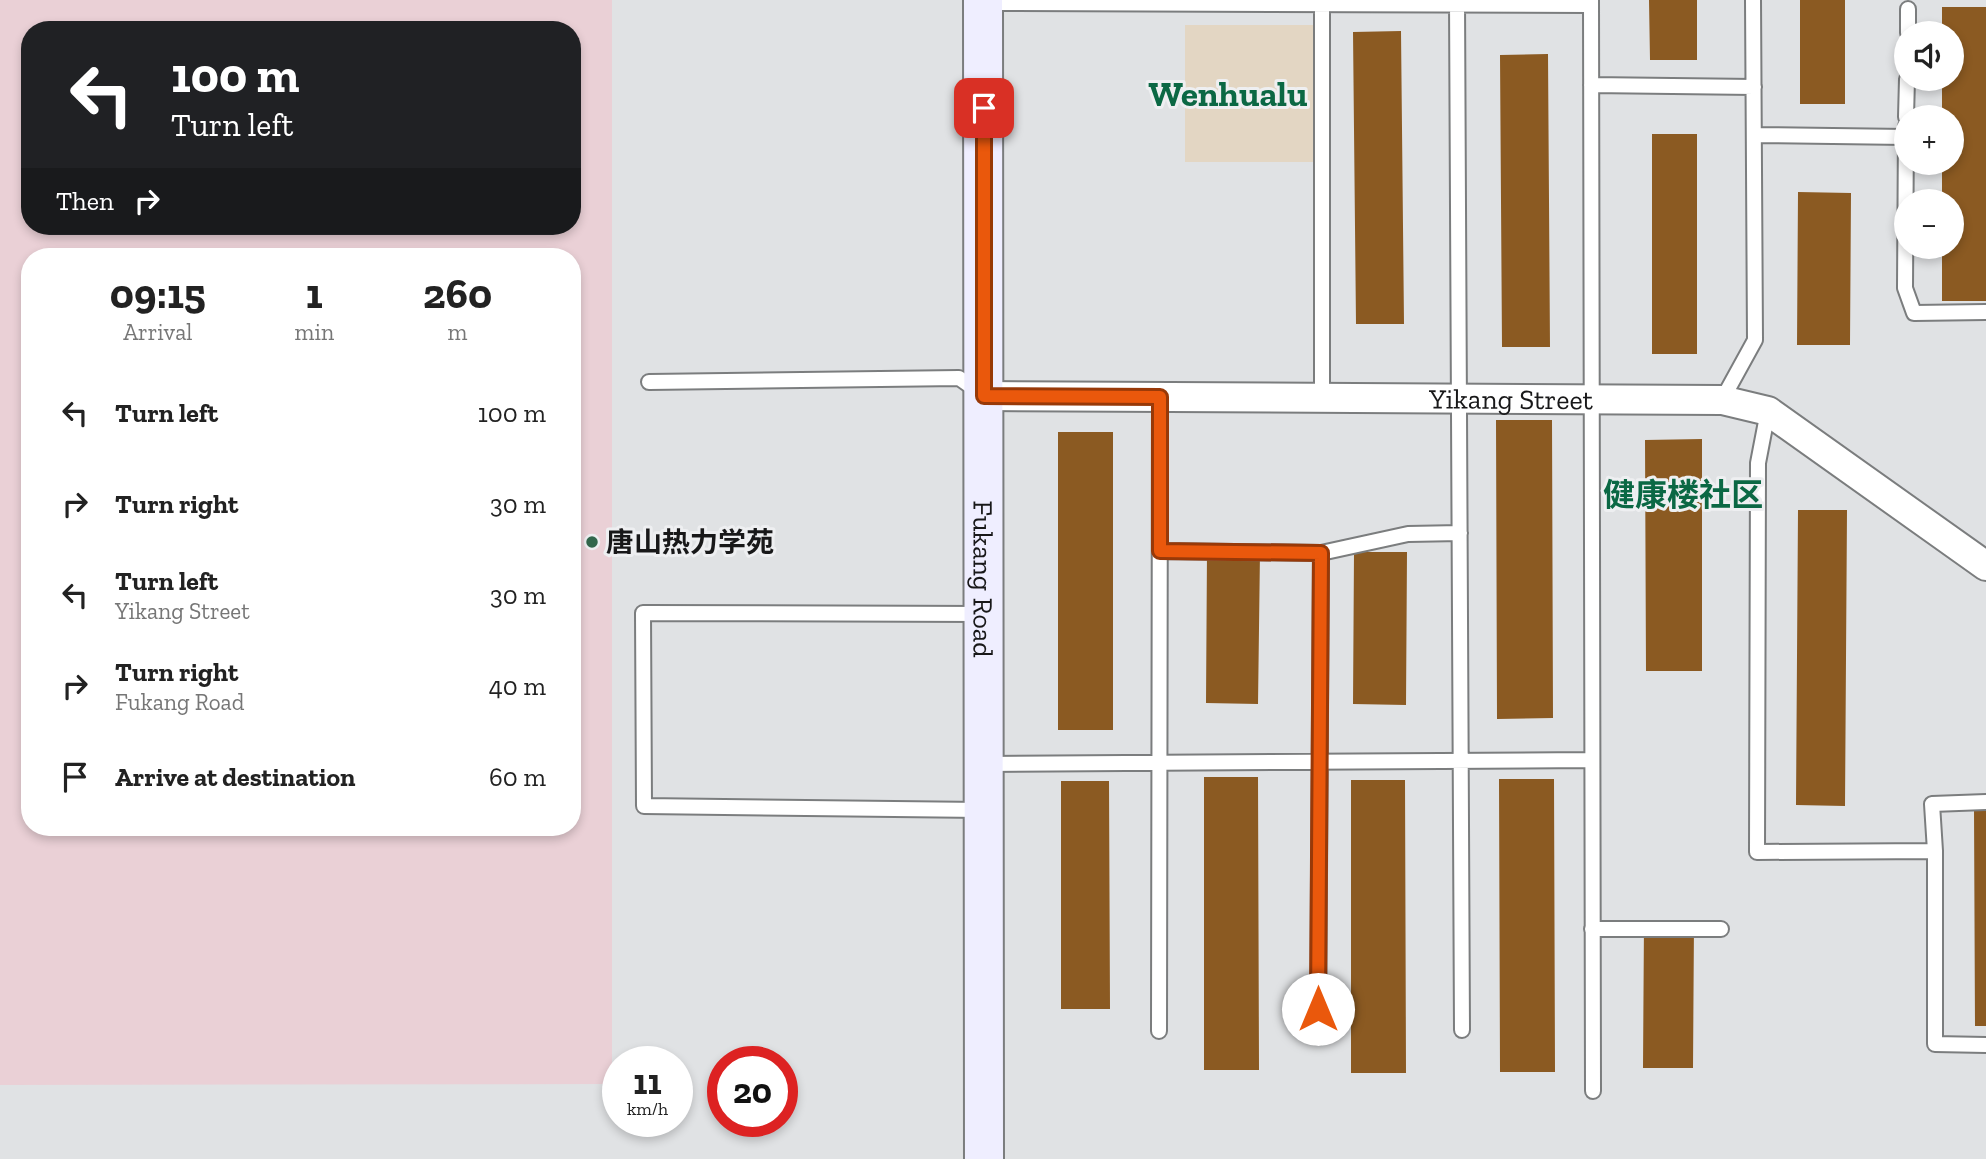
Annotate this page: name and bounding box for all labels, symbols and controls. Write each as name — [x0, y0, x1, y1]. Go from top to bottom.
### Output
map controls — [1894, 21, 1964, 259]
button: sound — [1894, 21, 1964, 91]
text: 100 m — [171, 46, 299, 105]
icon: left — [56, 49, 147, 140]
district label: Wenhualu — [1148, 73, 1308, 115]
pin — [954, 78, 1014, 138]
icon: arrive — [965, 89, 1003, 127]
button: + — [1894, 105, 1964, 175]
text: Turn left — [171, 106, 293, 144]
icon: right — [128, 182, 166, 220]
text: Then — [56, 185, 114, 217]
button: − — [1894, 189, 1964, 259]
text: 09:15 — [110, 268, 206, 319]
text: 1 — [306, 268, 323, 319]
text: 260 — [423, 268, 492, 319]
text: Arrival — [123, 318, 192, 346]
text: min — [295, 318, 334, 346]
text: m — [448, 318, 467, 346]
street label: Yikang Street — [1428, 382, 1594, 416]
icon: left — [56, 394, 94, 432]
text: Turn left — [115, 397, 218, 429]
text: 100 m — [478, 397, 546, 429]
district label: 健康楼社区 — [1603, 476, 1763, 514]
icon: right — [56, 485, 94, 523]
text: Turn right — [115, 488, 238, 520]
text: 30 m — [490, 488, 546, 520]
street label: Fukang Road — [967, 500, 1000, 658]
place label: 唐山热力学苑 — [606, 526, 774, 559]
marker: 唐山热力学苑 — [584, 534, 600, 550]
text: Turn left — [115, 565, 218, 597]
icon: left — [56, 576, 94, 614]
text: 30 m — [490, 579, 546, 611]
text: Yikang Street — [115, 597, 250, 625]
text: Turn right — [115, 656, 238, 688]
icon: right — [56, 667, 94, 705]
text: 40 m — [489, 670, 546, 702]
text: Fukang Road — [115, 688, 244, 716]
icon: arrive — [56, 758, 94, 796]
text: Arrive at destination — [115, 761, 355, 793]
text: 60 m — [489, 761, 546, 793]
position arrow — [1281, 972, 1355, 1046]
speed limit sign: 20 — [707, 1046, 798, 1137]
text: 11 — [633, 1061, 662, 1103]
text: km/h — [627, 1098, 668, 1120]

